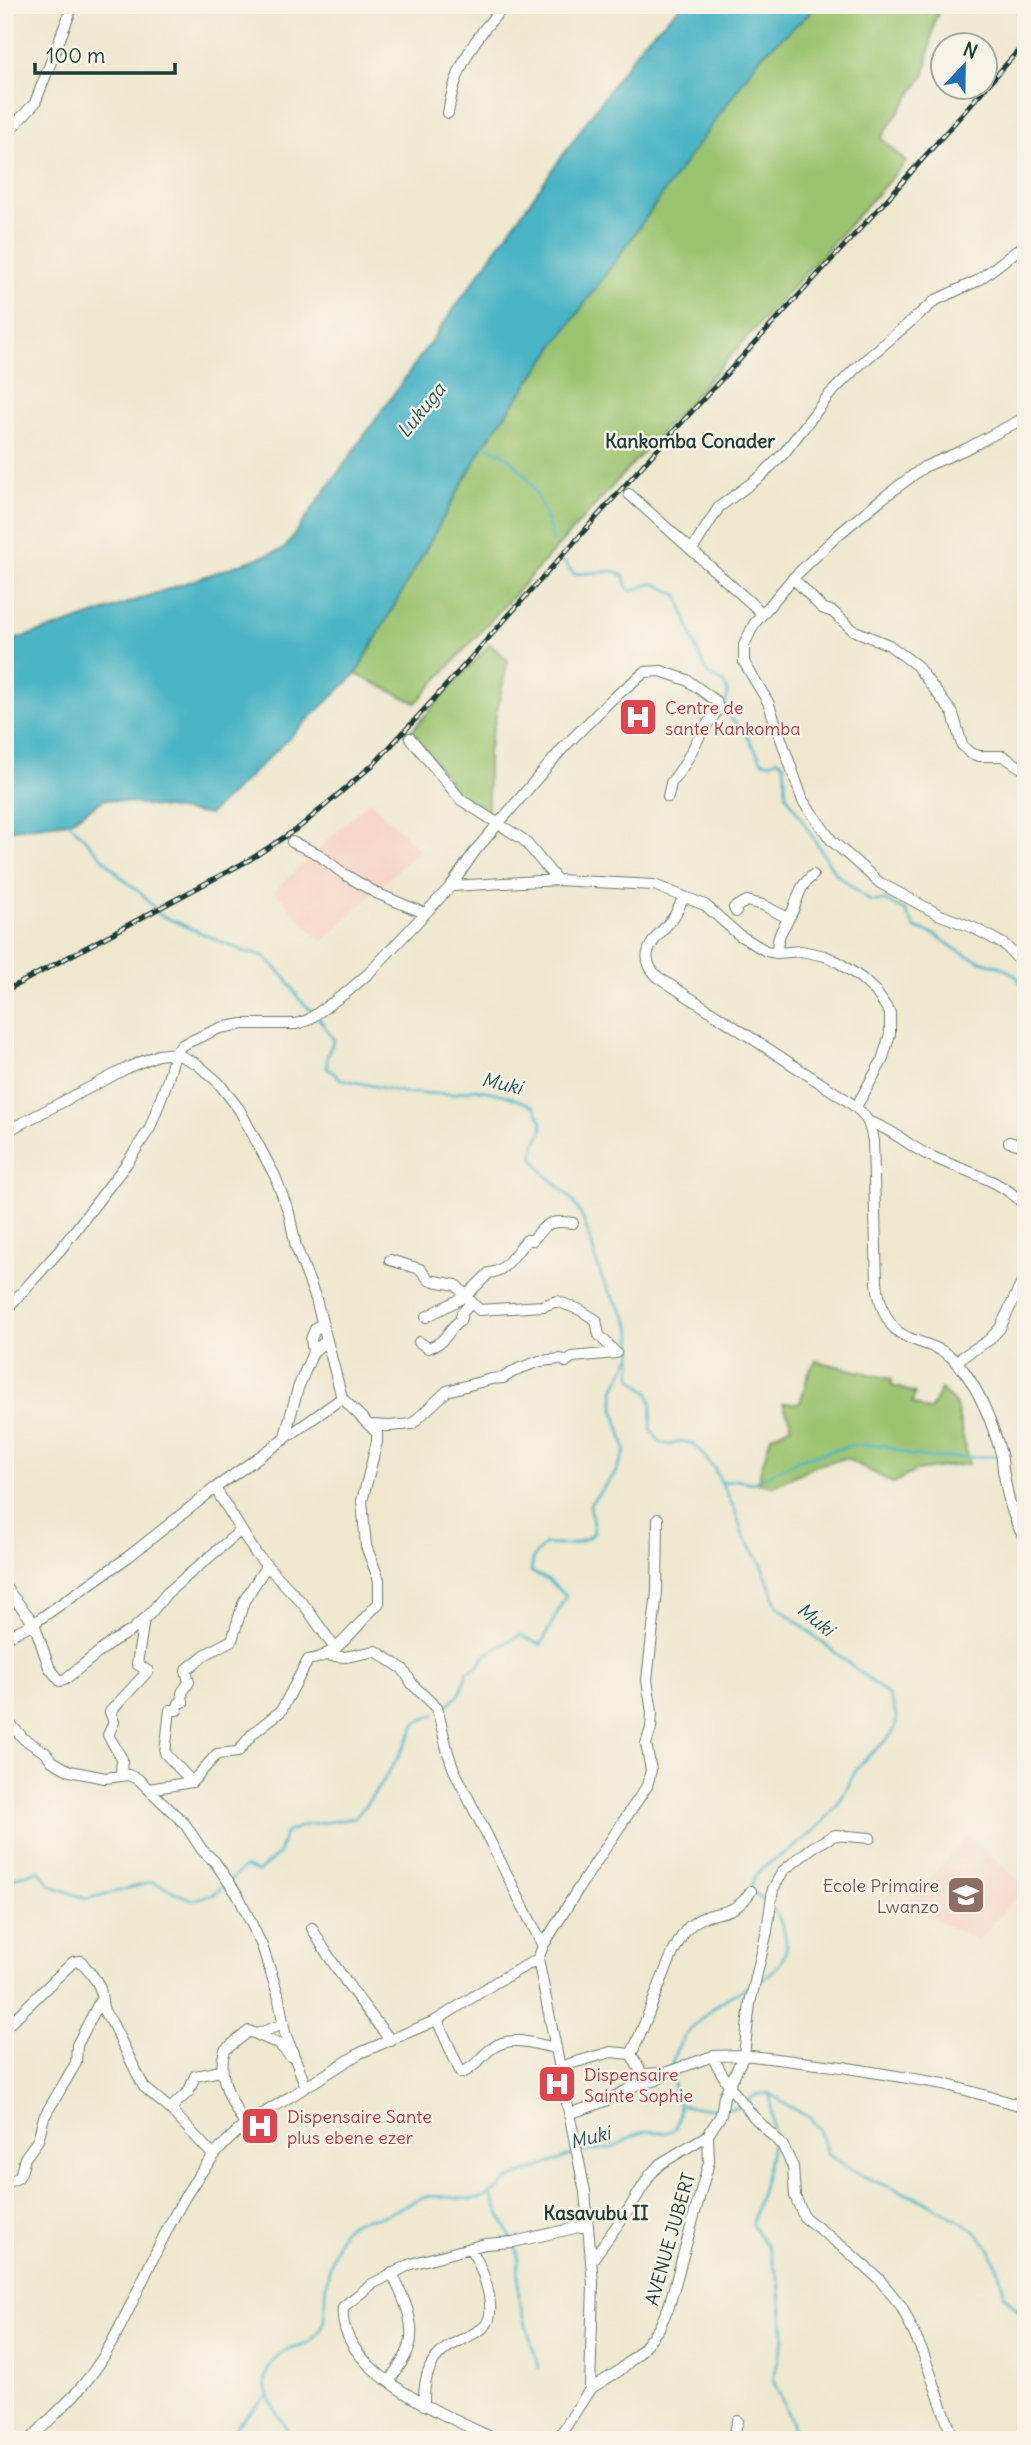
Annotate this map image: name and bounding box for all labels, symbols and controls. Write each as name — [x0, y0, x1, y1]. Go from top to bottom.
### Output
scale bar — [35, 32, 175, 76]
north arrow — [930, 32, 1000, 102]
text: N — [960, 37, 981, 64]
text: 100 m — [46, 42, 105, 69]
water label: Lukuga — [392, 377, 451, 442]
district label: Kankomba Conader — [605, 429, 775, 453]
hospital icon: Centre de sante Kankomba — [617, 696, 659, 738]
place label: Centre de sante Kankomba — [665, 696, 800, 740]
water label: Muki — [480, 1067, 527, 1100]
water label: Muki — [793, 1597, 841, 1643]
place label: Ecole Primaire Lwanzo — [823, 1874, 939, 1918]
school or university icon: Ecole Primaire Lwanzo — [945, 1874, 987, 1916]
hospital icon: Dispensaire Sainte Sophie — [536, 2063, 578, 2105]
place label: Dispensaire Sainte Sophie — [584, 2063, 693, 2107]
hospital icon: Dispensaire Sante plus ebene ezer — [239, 2105, 281, 2147]
place label: Dispensaire Sante plus ebene ezer — [287, 2105, 432, 2149]
water label: Muki — [568, 2120, 615, 2154]
street label: AVENUE JUBERT — [640, 2170, 700, 2308]
district label: Kasavubu II — [544, 2201, 648, 2225]

